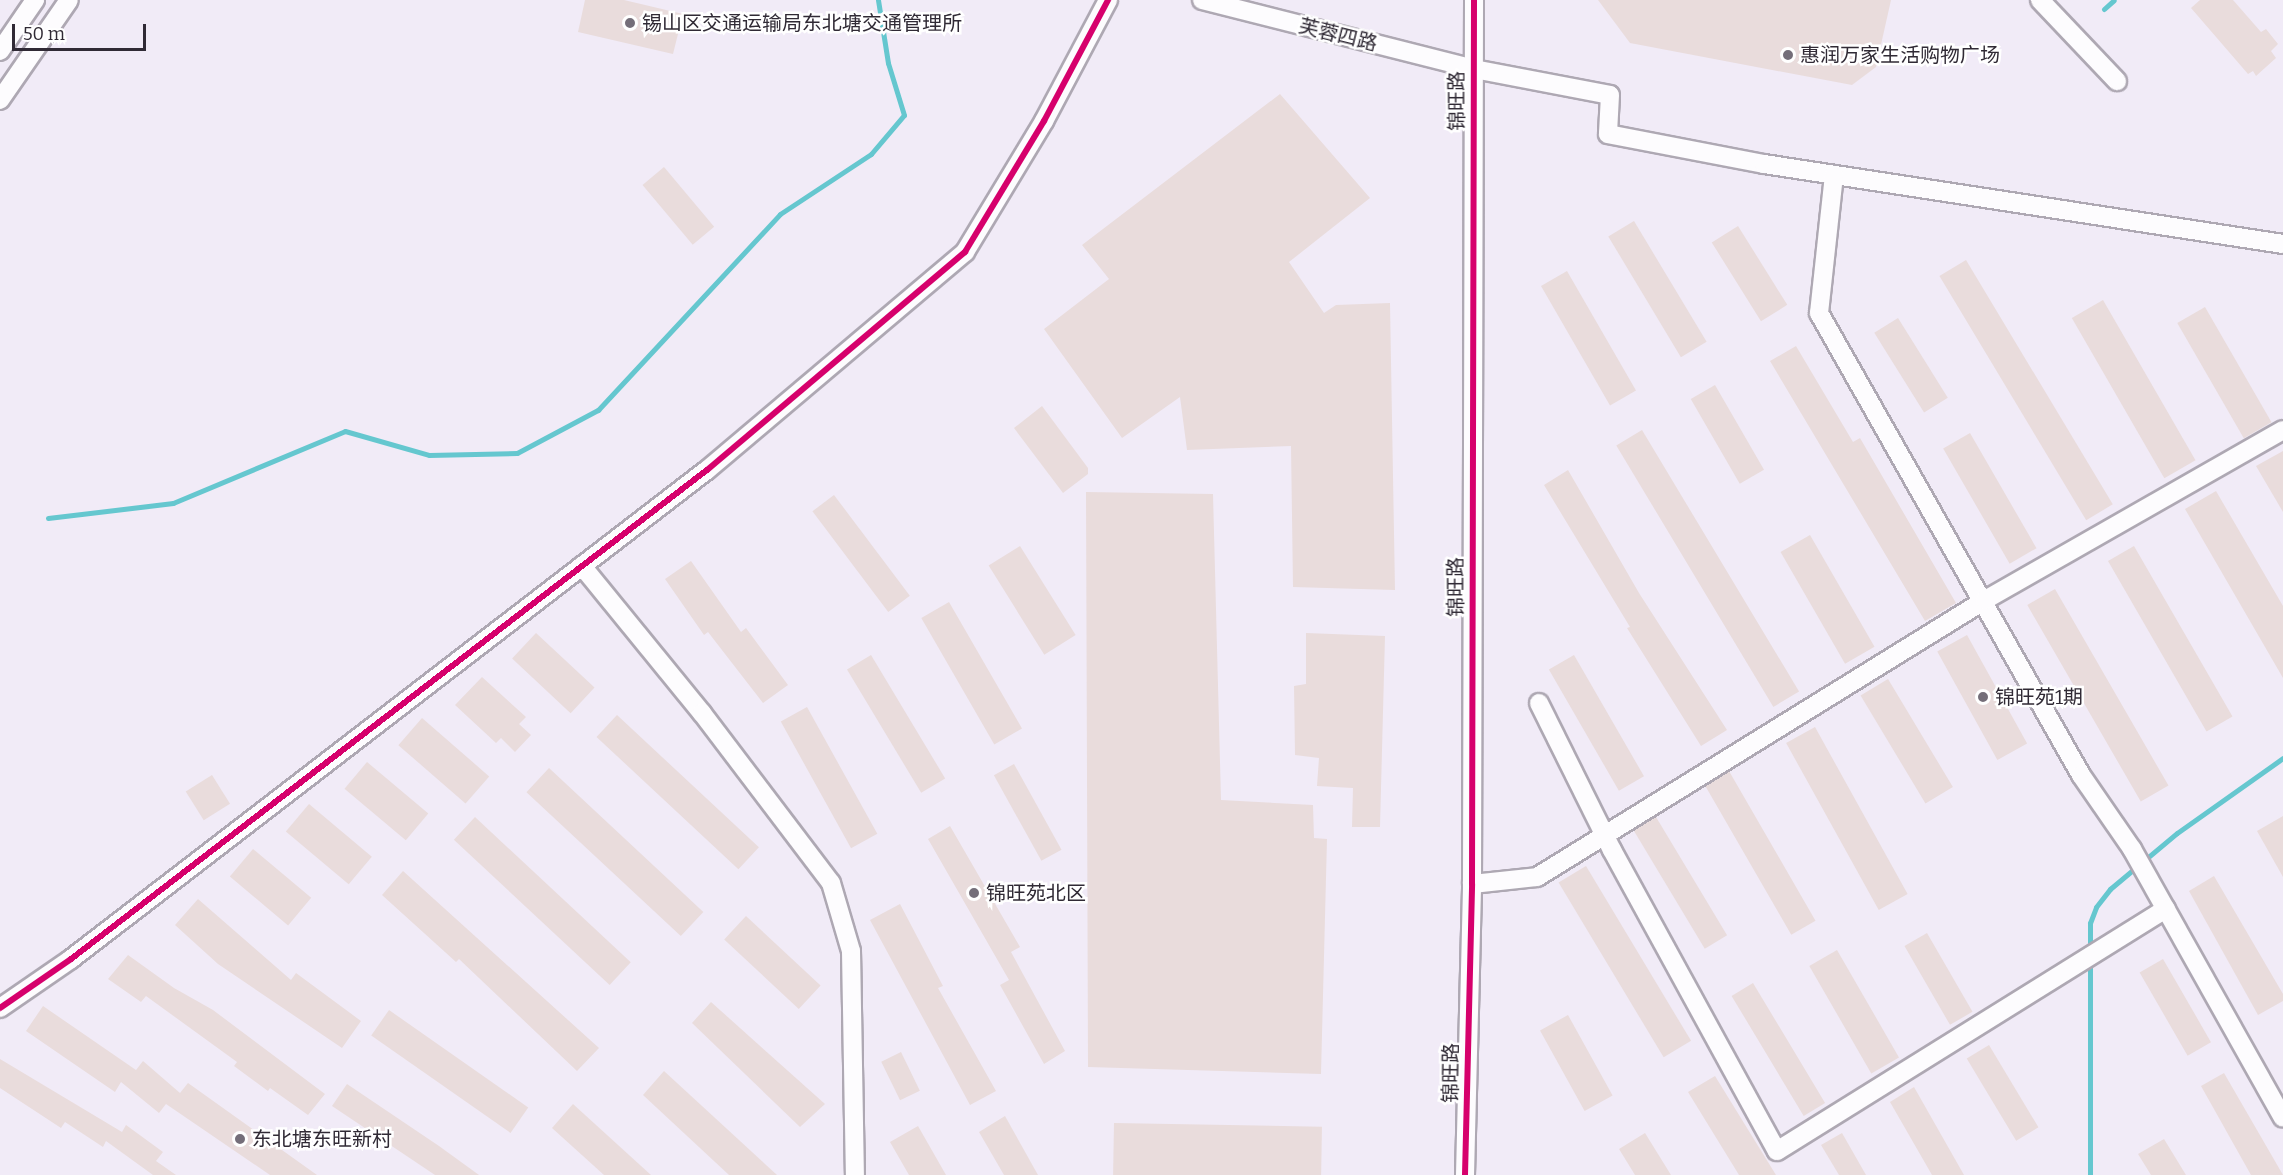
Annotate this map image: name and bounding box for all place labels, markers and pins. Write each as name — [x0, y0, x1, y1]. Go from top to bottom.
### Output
place label: 锡山区交通运输局东北塘交通管理所 — [642, 11, 962, 35]
marker: 锡山区交通运输局东北塘交通管理所 — [623, 16, 637, 30]
place label: 惠润万家生活购物广场 — [1800, 43, 2000, 67]
marker: 惠润万家生活购物广场 — [1781, 48, 1795, 62]
place label: 锦旺苑1期 — [1995, 685, 2083, 709]
marker: 锦旺苑1期 — [1976, 690, 1990, 704]
place label: 锦旺苑北区 — [986, 881, 1086, 905]
marker: 锦旺苑北区 — [967, 886, 981, 900]
place label: 东北塘东旺新村 — [252, 1127, 392, 1151]
marker: 东北塘东旺新村 — [233, 1132, 247, 1146]

